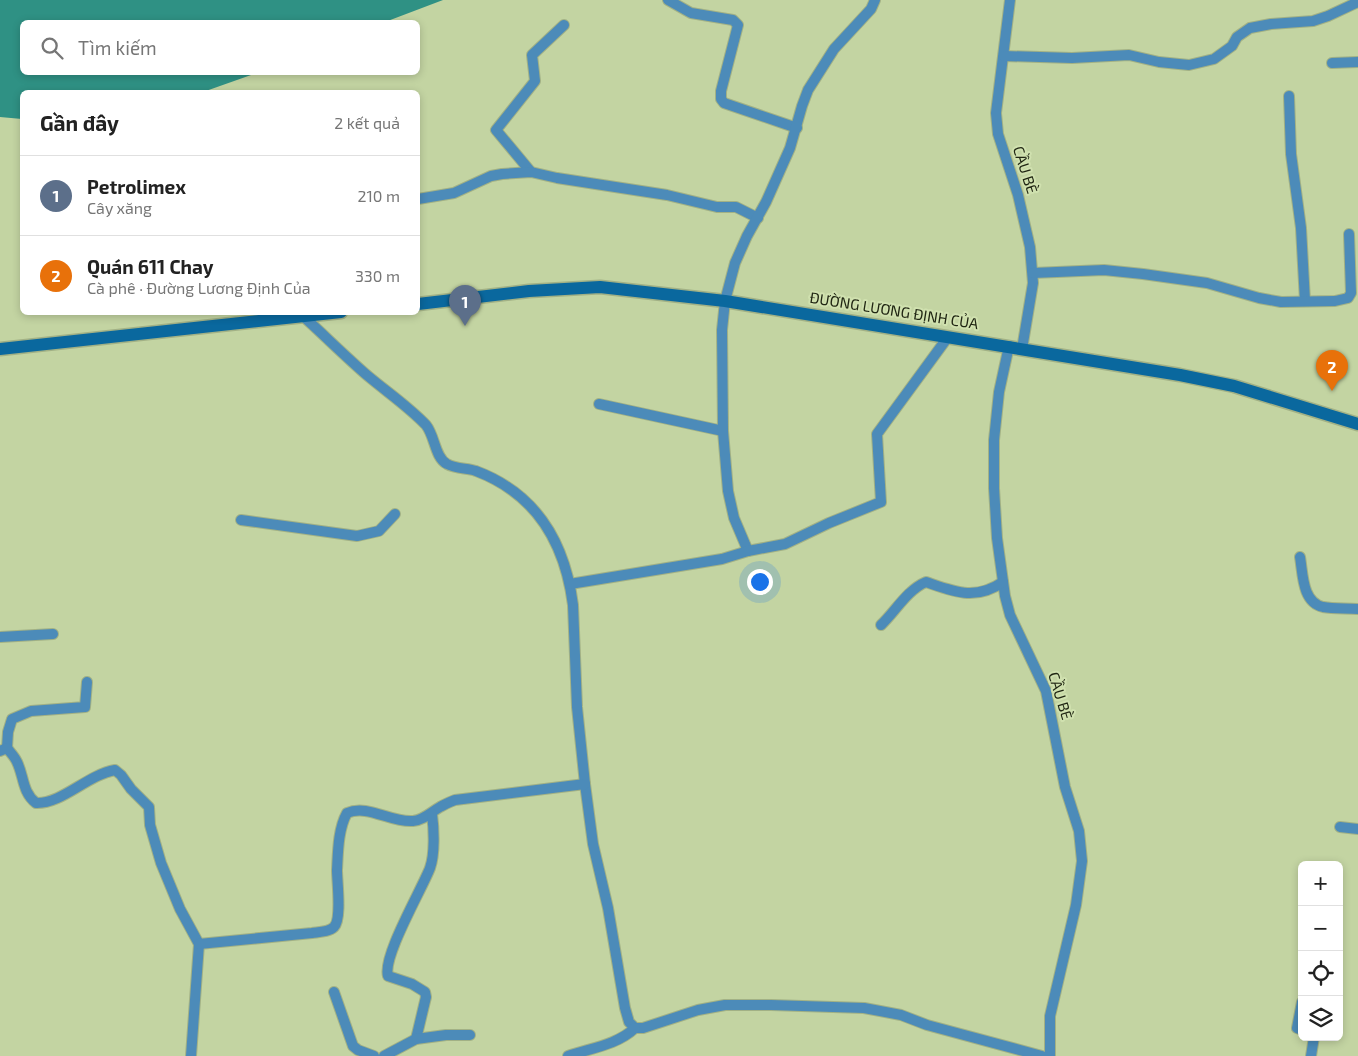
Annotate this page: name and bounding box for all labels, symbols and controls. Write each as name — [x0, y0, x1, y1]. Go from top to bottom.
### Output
search box — [20, 20, 420, 75]
icon: search — [38, 34, 66, 62]
text: Tìm kiếm — [78, 36, 157, 59]
text: Gần đây — [40, 110, 119, 135]
text: 2 kết quả — [334, 113, 400, 132]
street label: CẦU BÈ — [1010, 143, 1043, 196]
text: Petrolimex — [87, 175, 186, 198]
text: 1 — [53, 186, 59, 205]
text: 210 m — [357, 186, 400, 205]
text: Cây xăng — [87, 198, 152, 217]
text: Quán 611 Chay — [87, 255, 214, 278]
text: 2 — [51, 266, 61, 285]
text: 330 m — [355, 266, 400, 285]
text: Cà phê · Đường Lương Định Của — [87, 278, 311, 297]
pin: 1 — [449, 285, 481, 326]
street label: ĐƯỜNG LƯƠNG ĐỊNH CỦA — [808, 287, 981, 332]
pin: 2 — [1316, 350, 1348, 391]
your location — [747, 569, 773, 595]
street label: CẦU BÈ — [1045, 669, 1078, 722]
map controls — [1298, 861, 1343, 1041]
button: + — [1298, 861, 1343, 906]
button: − — [1298, 906, 1343, 951]
button: locate — [1298, 951, 1343, 996]
button: layers — [1298, 996, 1343, 1041]

